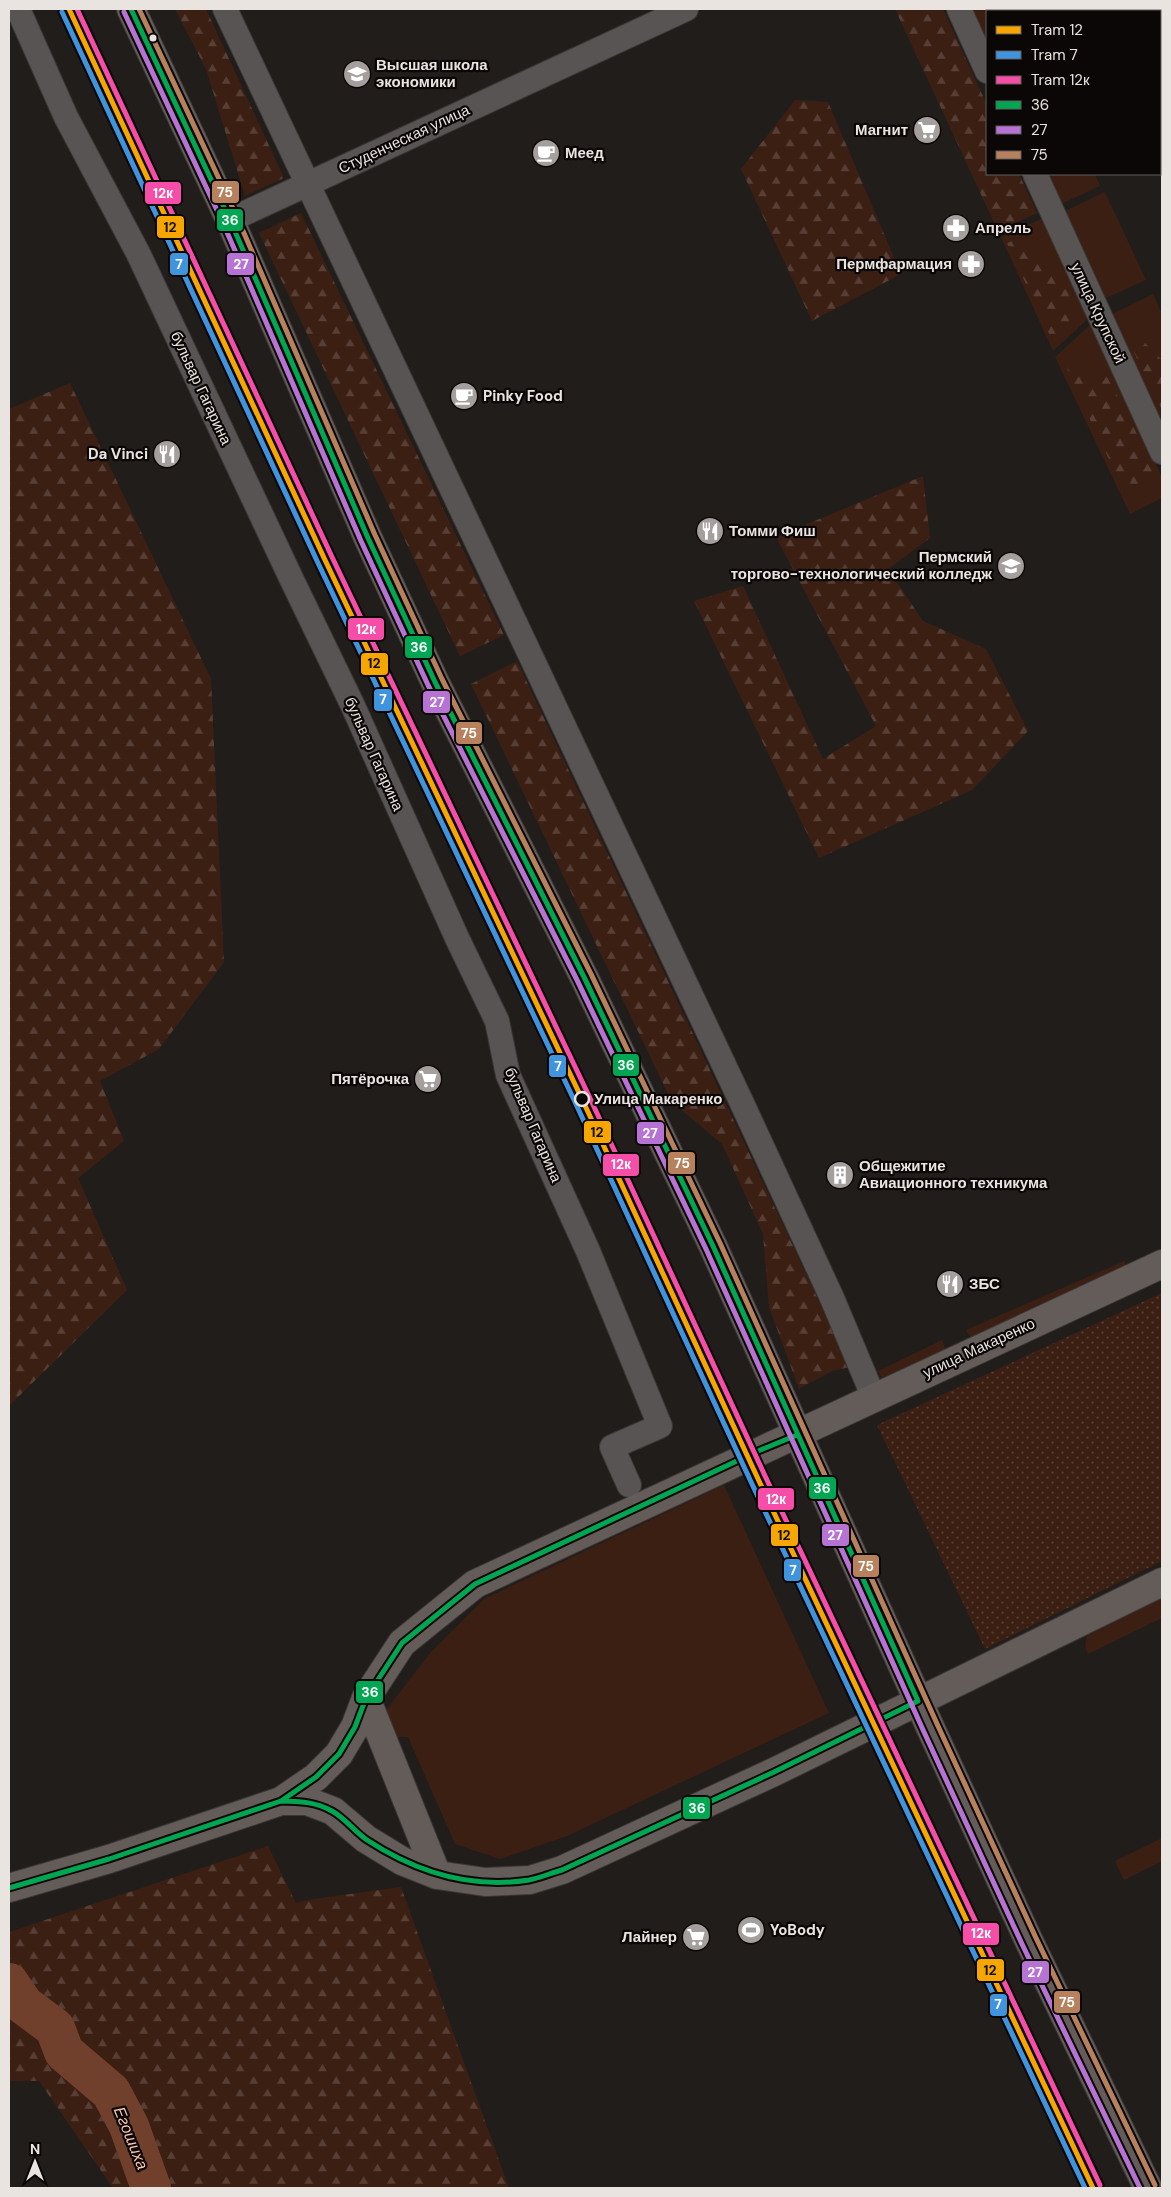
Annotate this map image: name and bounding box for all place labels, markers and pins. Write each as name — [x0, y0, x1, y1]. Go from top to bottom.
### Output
unlabelled marker — [148, 33, 158, 43]
place label: Высшая школа экономики — [376, 55, 488, 92]
school or university icon: Высшая школа экономики — [342, 59, 372, 89]
supermarket icon: Магнит — [912, 115, 942, 145]
place label: Магнит — [855, 120, 908, 140]
cafe icon: Меед — [531, 138, 561, 168]
place label: Меед — [565, 143, 604, 163]
pharmacy icon: Апрель — [941, 213, 971, 243]
place label: Апрель — [975, 218, 1031, 238]
pharmacy icon: Пермфармация — [956, 249, 986, 279]
place label: Пермфармация — [836, 254, 952, 274]
cafe icon: Pinky Food — [449, 381, 479, 411]
place label: Pinky Food — [483, 386, 563, 406]
restaurant icon: Da Vinci — [152, 439, 182, 469]
place label: Da Vinci — [88, 444, 148, 464]
restaurant icon: Томми Фиш — [695, 516, 725, 546]
place label: Томми Фиш — [729, 521, 816, 541]
place label: Пермский торгово-технологический колледж — [731, 547, 992, 584]
school or university icon: Пермский торгово-технологический колледж — [996, 551, 1026, 581]
supermarket icon: Пятёрочка — [413, 1064, 443, 1094]
place label: Пятёрочка — [331, 1069, 410, 1089]
place label: Улица Макаренко — [594, 1089, 722, 1109]
marker: Улица Макаренко — [574, 1091, 590, 1107]
place label: Общежитие Авиационного техникума — [859, 1156, 1048, 1193]
building icon: Общежитие Авиационного техникума — [825, 1160, 855, 1190]
restaurant icon: ЗБС — [935, 1269, 965, 1299]
place label: ЗБС — [969, 1274, 1000, 1294]
sports icon: YoBody — [736, 1915, 766, 1945]
place label: YoBody — [770, 1920, 825, 1940]
supermarket icon: Лайнер — [681, 1922, 711, 1952]
place label: Лайнер — [622, 1927, 677, 1947]

